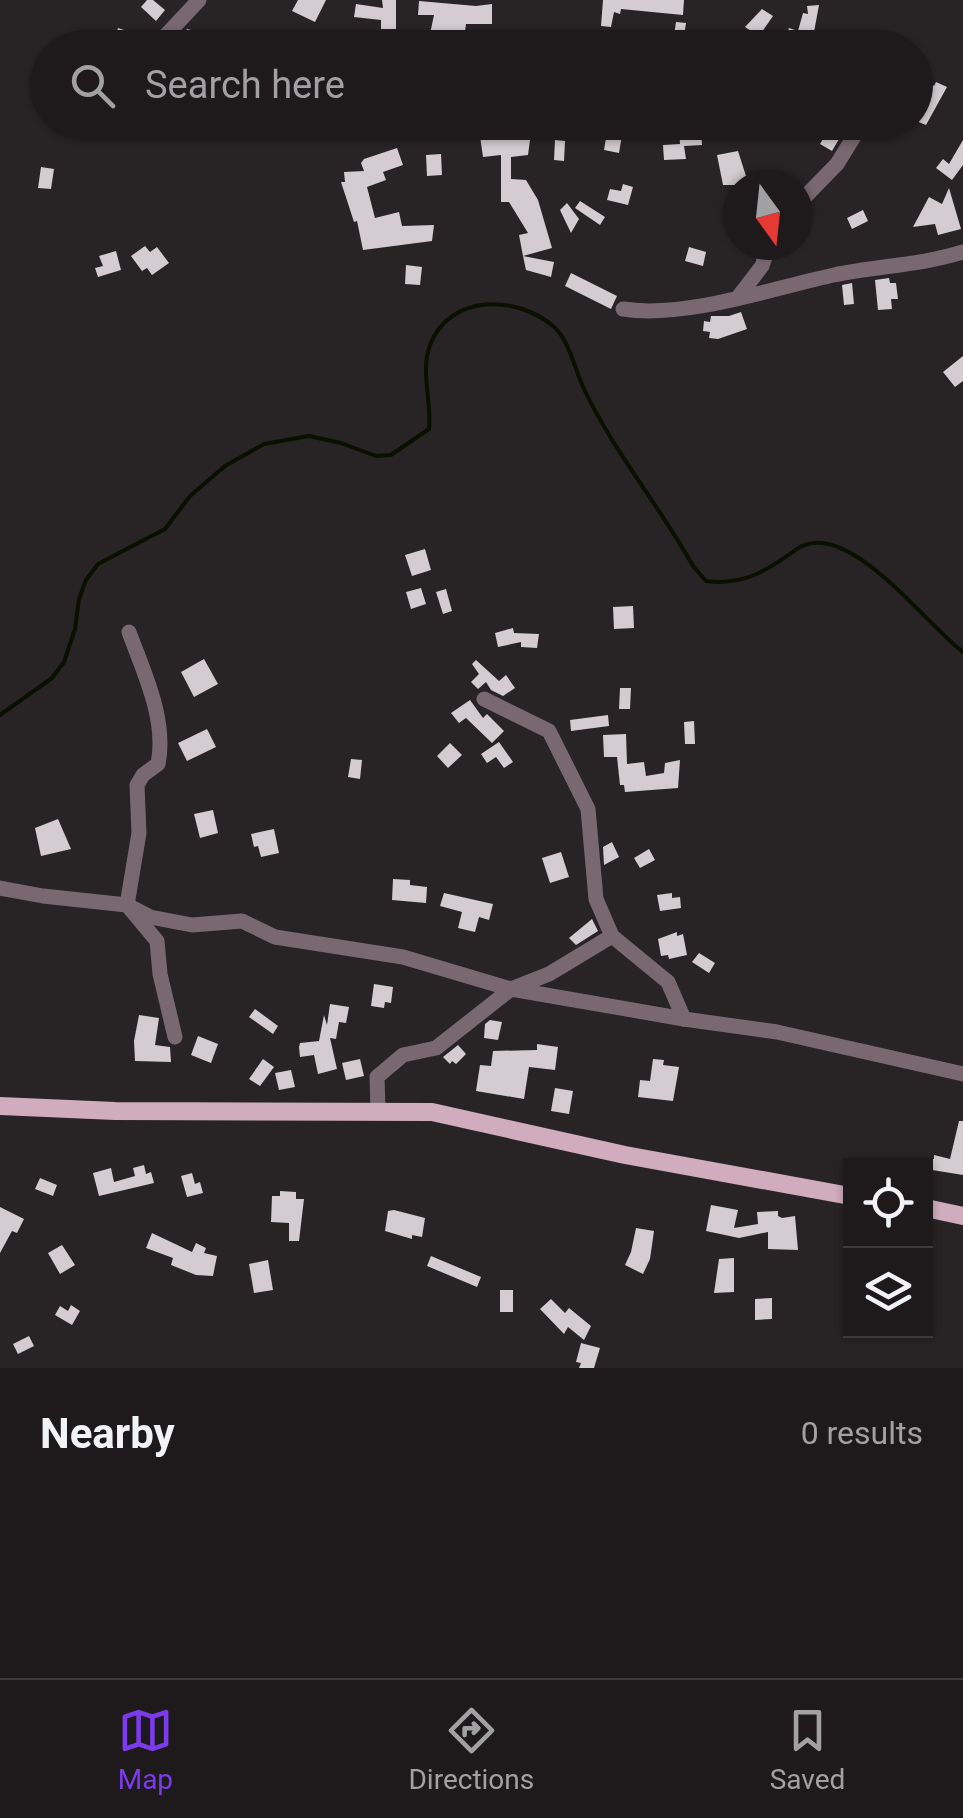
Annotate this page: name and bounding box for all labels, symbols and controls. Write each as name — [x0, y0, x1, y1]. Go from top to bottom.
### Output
search box — [30, 30, 933, 140]
icon: search — [65, 58, 120, 113]
text: Search here — [145, 63, 345, 107]
north arrow — [723, 170, 813, 260]
map controls — [843, 1158, 933, 1338]
button: locate — [843, 1158, 933, 1248]
button: layers — [843, 1248, 933, 1338]
text: Nearby — [40, 1409, 175, 1458]
text: 0 results — [801, 1414, 923, 1452]
tab: Map — [118, 1703, 173, 1796]
tab: Directions — [408, 1703, 534, 1796]
tab: Saved — [770, 1703, 845, 1796]

